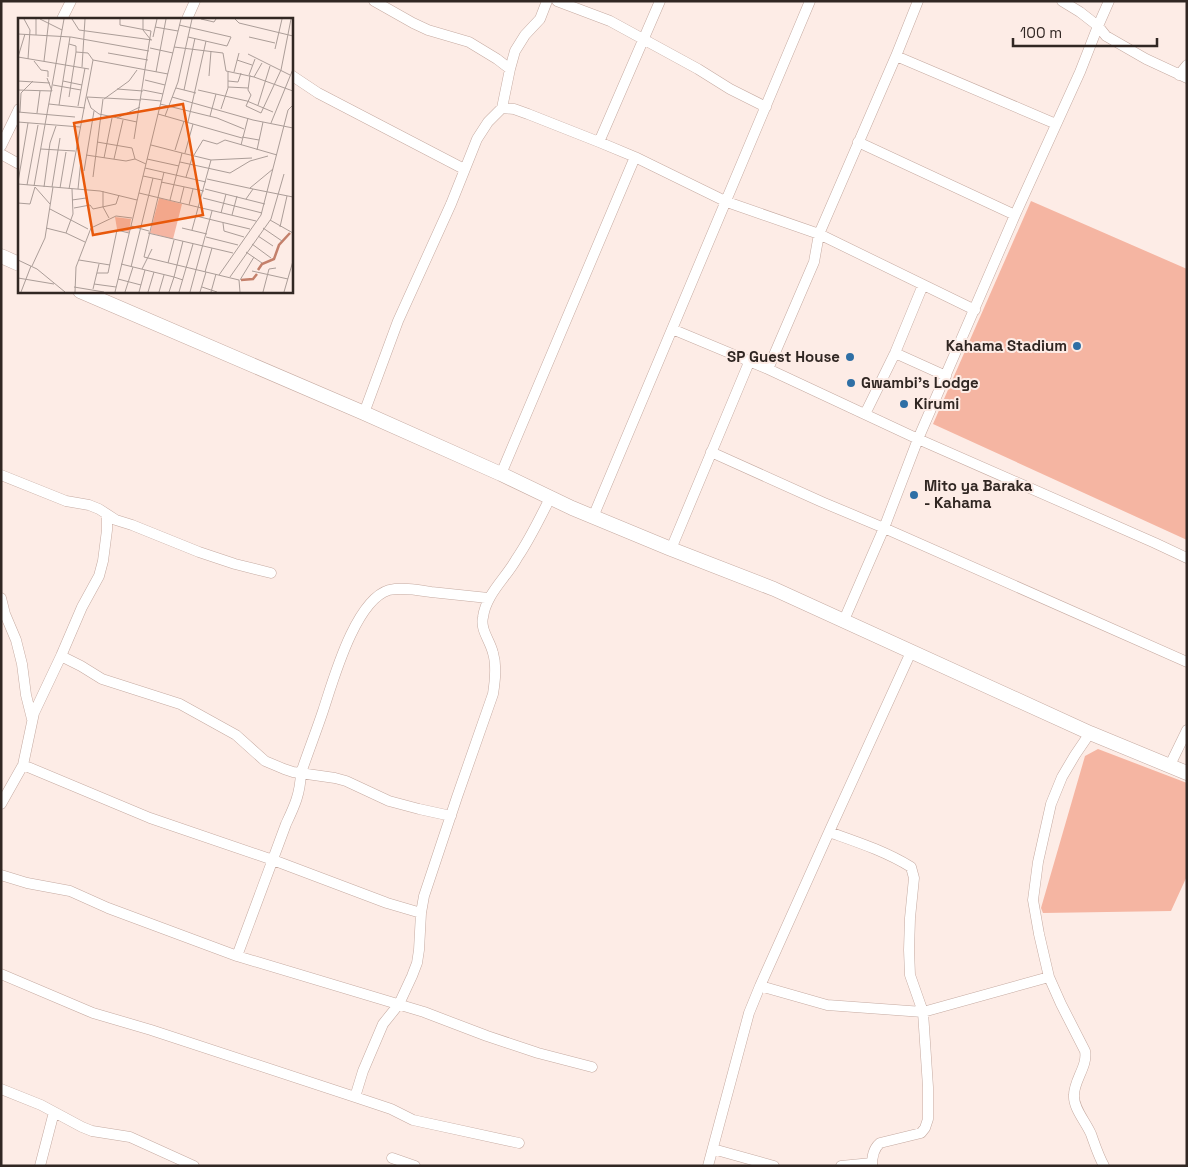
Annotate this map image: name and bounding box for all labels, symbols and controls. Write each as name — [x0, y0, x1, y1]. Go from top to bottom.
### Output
scale bar — [1013, 15, 1157, 47]
inset map — [18, 18, 292, 292]
text: 100 m — [1020, 23, 1062, 42]
place label: Kahama Stadium — [946, 336, 1067, 355]
marker: Kahama Stadium — [1071, 340, 1083, 352]
place label: SP Guest House — [727, 347, 840, 366]
marker: SP Guest House — [844, 351, 856, 363]
place label: Gwambi's Lodge — [861, 373, 979, 392]
marker: Gwambi's Lodge — [845, 377, 857, 389]
place label: Kirumi — [914, 394, 959, 413]
marker: Kirumi — [898, 398, 910, 410]
place label: Mito ya Baraka - Kahama — [924, 476, 1033, 512]
marker: Mito ya Baraka - Kahama — [908, 489, 920, 501]

